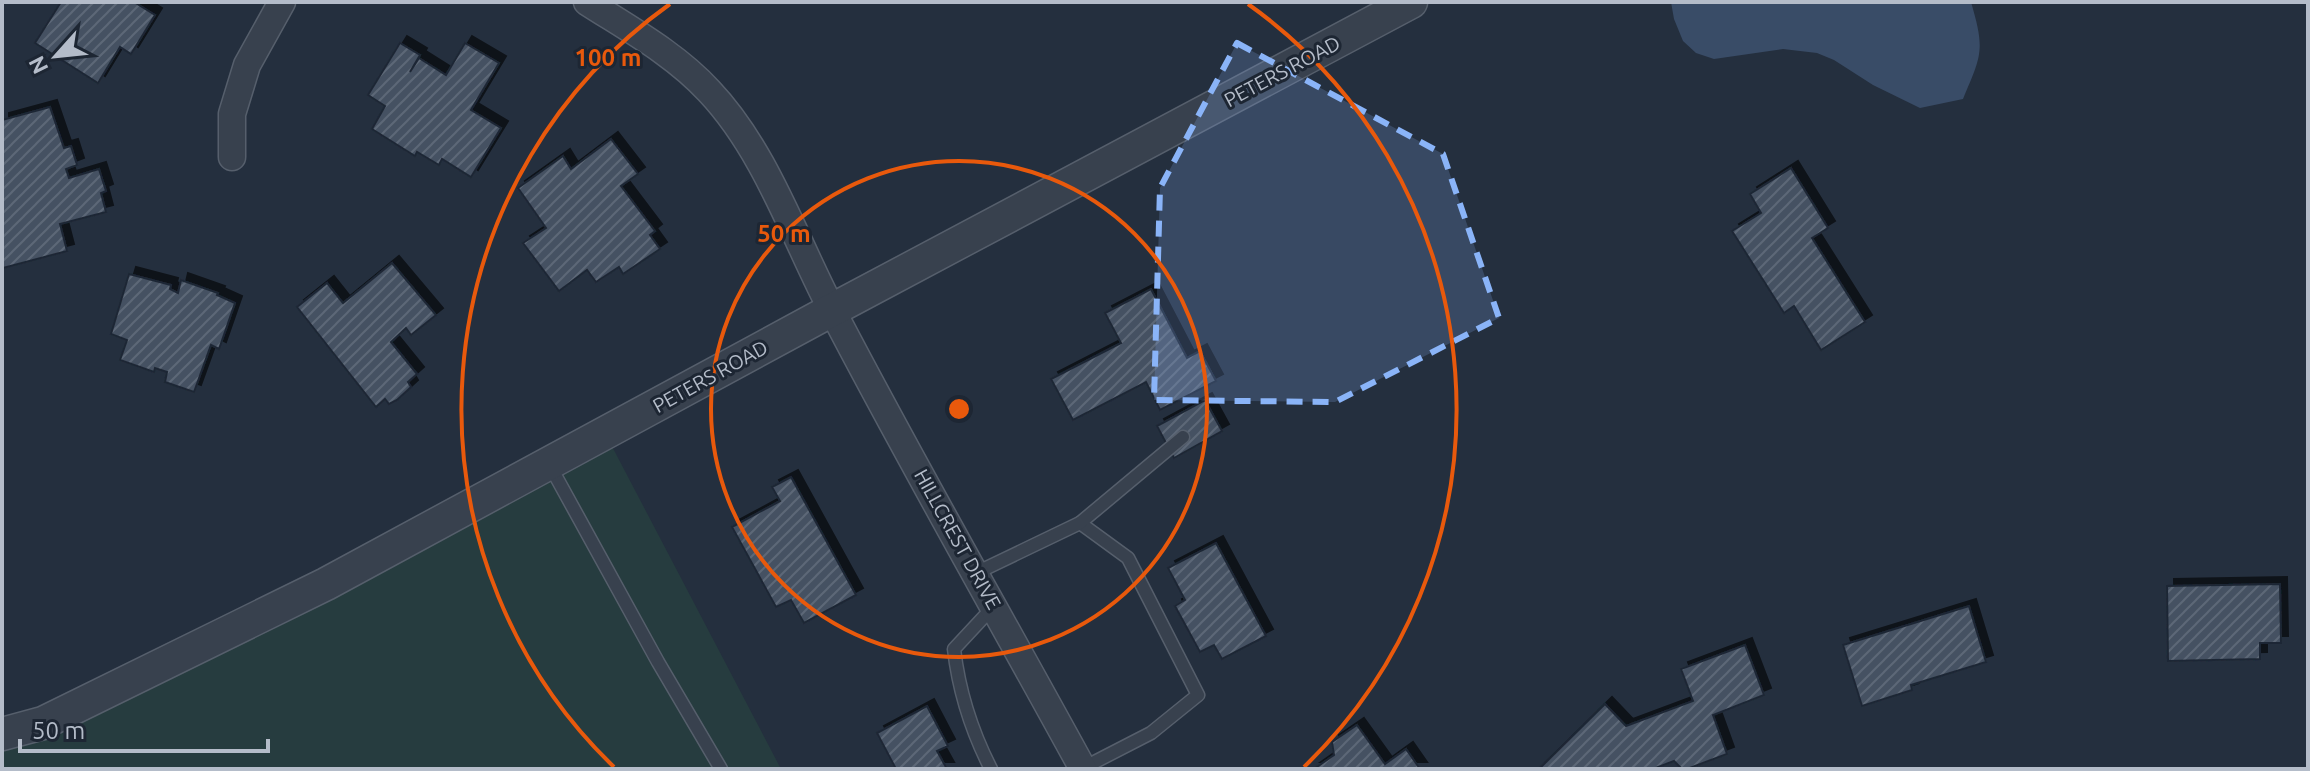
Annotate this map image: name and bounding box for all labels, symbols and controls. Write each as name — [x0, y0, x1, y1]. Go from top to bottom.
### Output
north arrow — [16, 16, 96, 96]
street label: PETERS ROAD — [1220, 31, 1344, 111]
text: 100 m — [575, 44, 641, 71]
text: N — [23, 52, 53, 78]
text: 50 m — [757, 220, 811, 247]
street label: PETERS ROAD — [648, 335, 772, 417]
centre of rings — [945, 395, 973, 423]
street label: HILLCREST DRIVE — [910, 465, 1006, 613]
scale bar — [20, 703, 268, 753]
text: 50 m — [32, 717, 85, 744]

